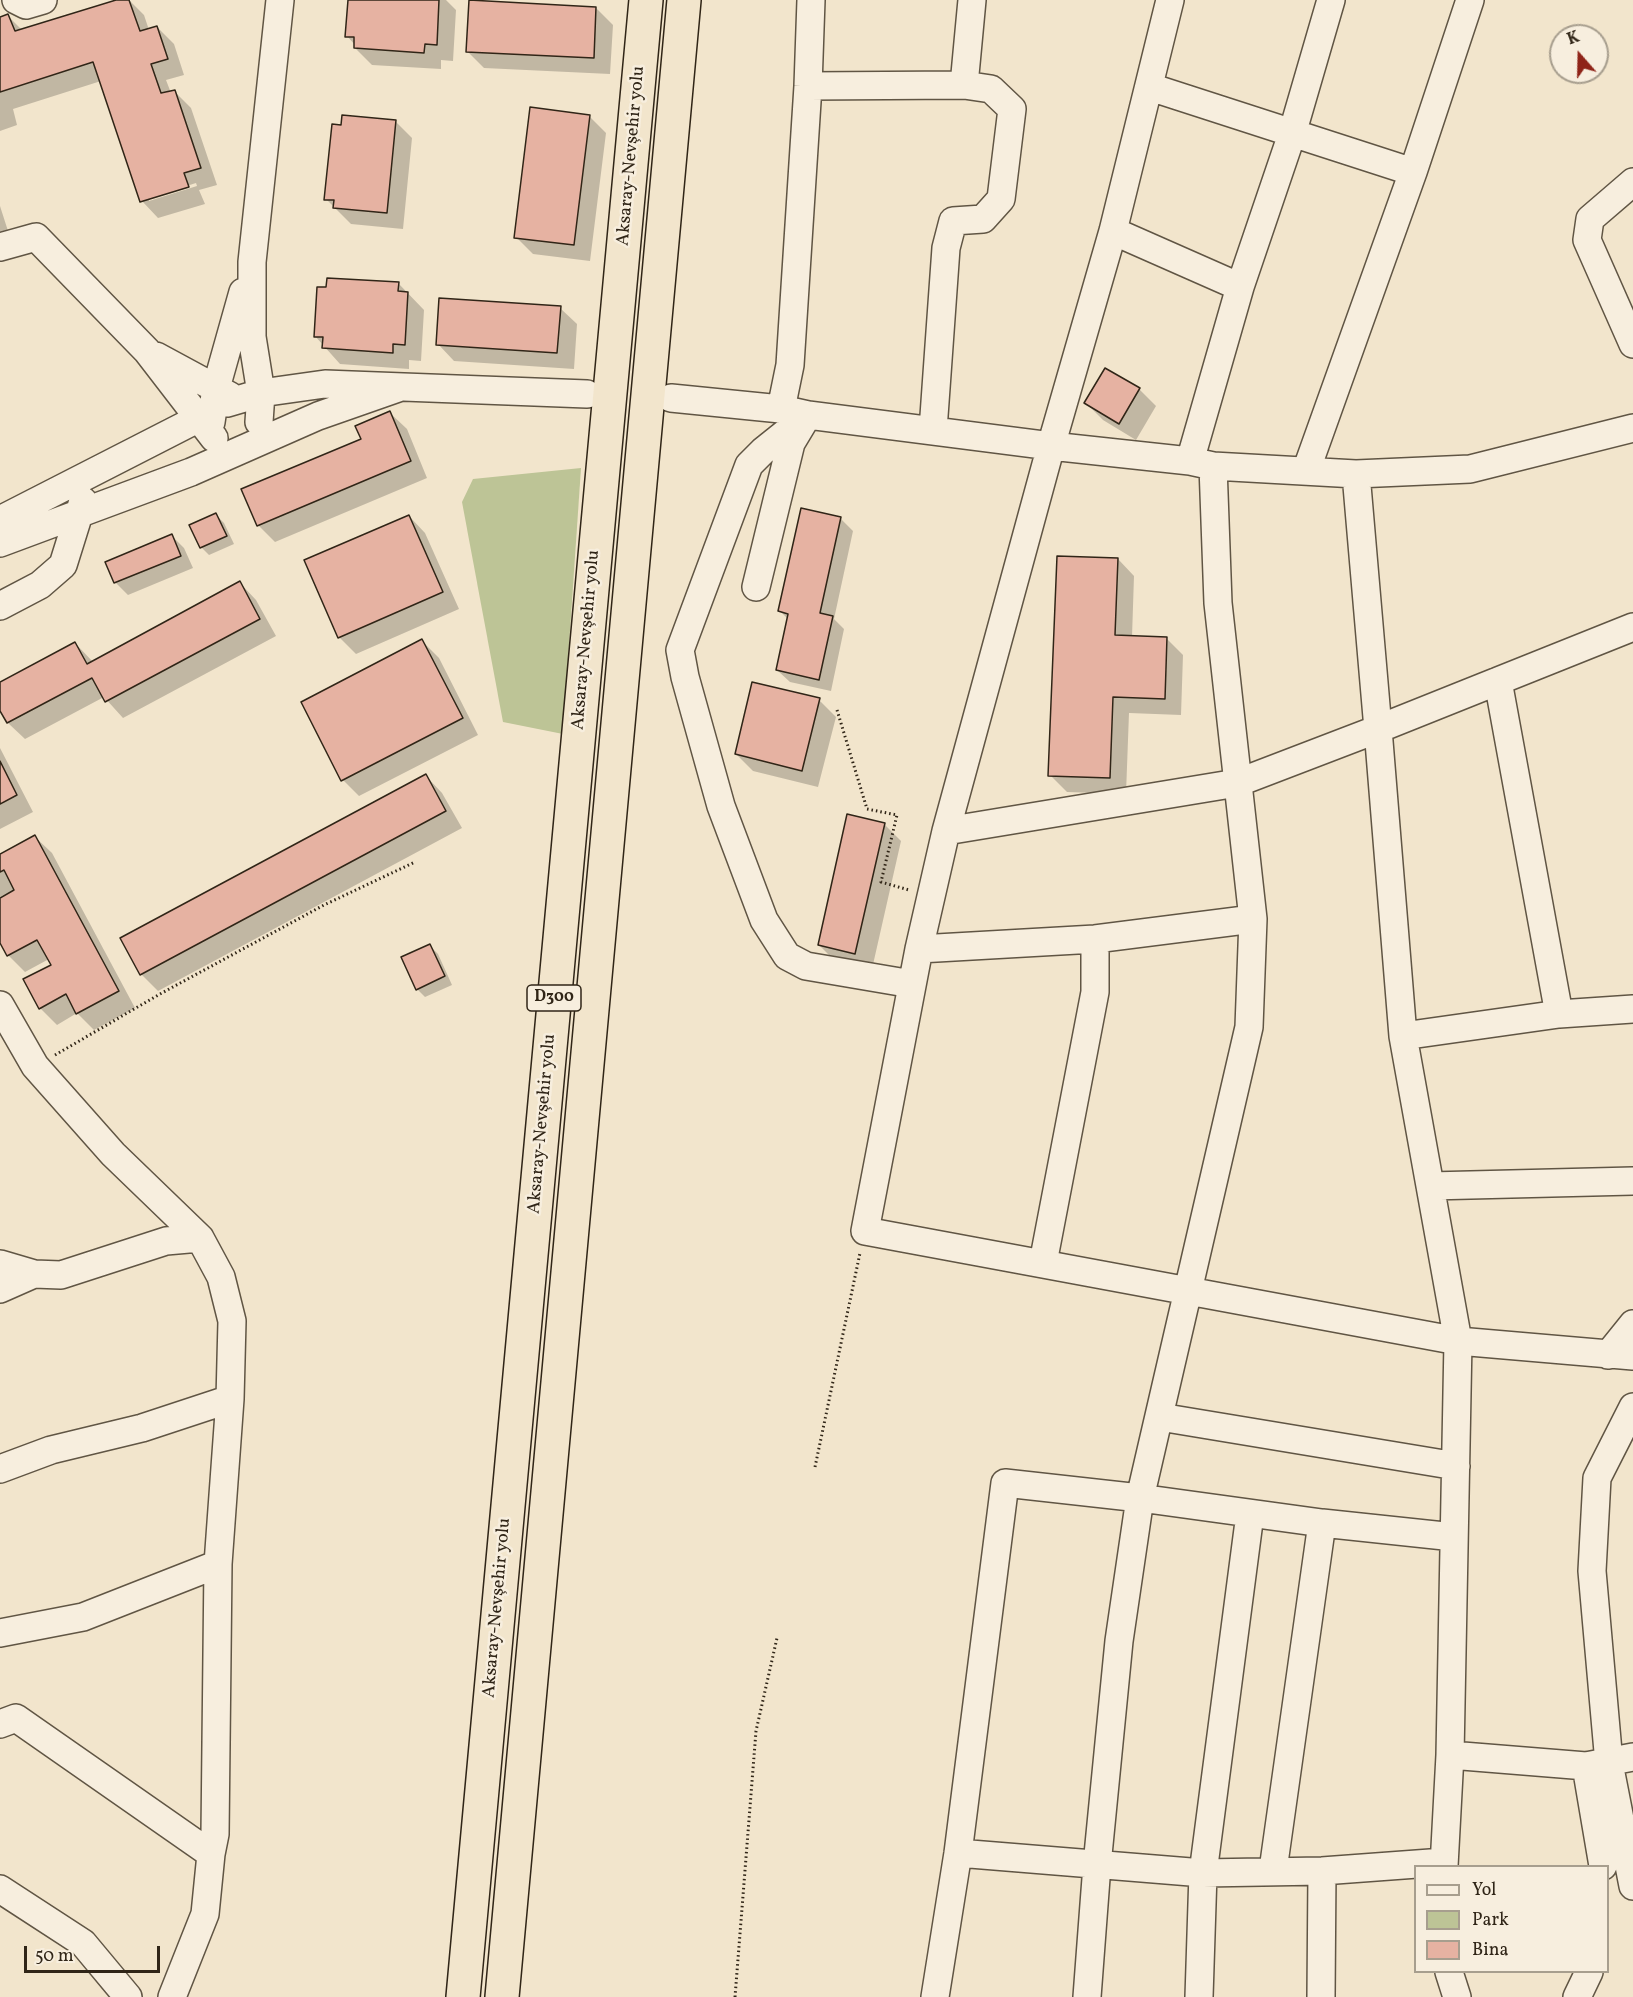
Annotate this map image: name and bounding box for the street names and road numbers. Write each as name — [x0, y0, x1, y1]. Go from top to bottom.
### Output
street label: Aksaray-Nevşehir yolu — [613, 65, 651, 247]
street label: Aksaray-Nevşehir yolu — [568, 549, 606, 731]
road number: D300 — [527, 985, 581, 1011]
street label: Aksaray-Nevşehir yolu — [524, 1033, 562, 1215]
street label: Aksaray-Nevşehir yolu — [479, 1517, 517, 1699]

